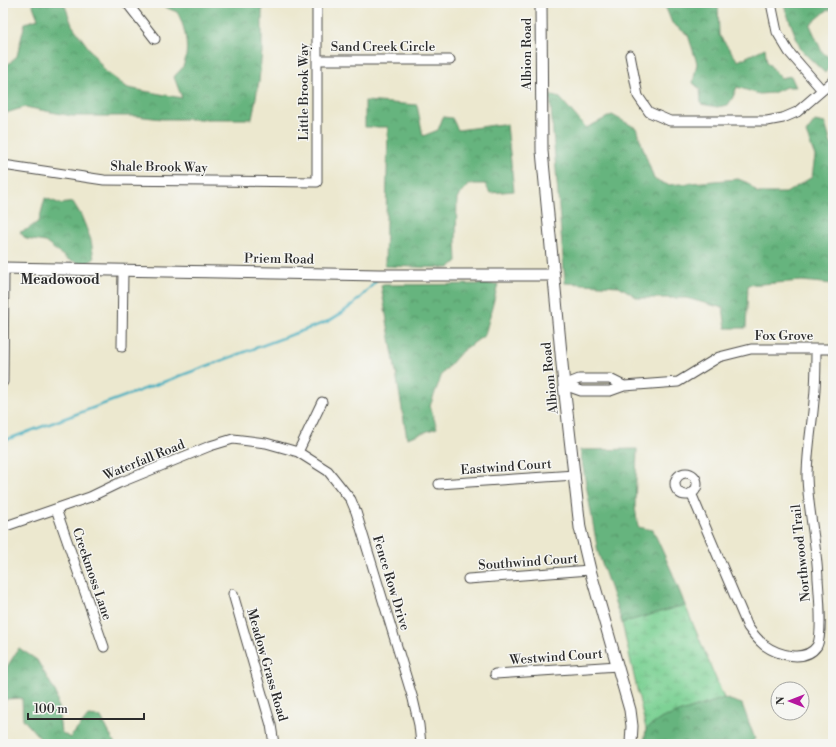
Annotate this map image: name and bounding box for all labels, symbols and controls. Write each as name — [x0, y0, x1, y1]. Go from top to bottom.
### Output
street label: Albion Road — [519, 17, 535, 91]
street label: Sand Creek Circle — [331, 39, 436, 55]
street label: Little Brook Way — [296, 43, 312, 141]
street label: Shale Brook Way — [110, 158, 208, 176]
street label: Priem Road — [244, 250, 315, 268]
district label: Meadowood — [20, 271, 100, 289]
street label: Fox Grove — [755, 328, 814, 344]
street label: Albion Road — [538, 341, 562, 416]
street label: Waterfall Road — [100, 436, 188, 484]
street label: Eastwind Court — [460, 456, 552, 478]
street label: Northwood Trail — [788, 503, 814, 602]
street label: Creekmoss Lane — [69, 526, 115, 623]
street label: Fence Row Drive — [369, 534, 413, 633]
street label: Southwind Court — [478, 551, 579, 573]
street label: Meadow Grass Road — [243, 607, 291, 724]
street label: Westwind Court — [508, 646, 603, 668]
north arrow — [770, 681, 810, 721]
scale bar — [28, 695, 144, 721]
text: N — [774, 696, 788, 705]
text: 100 m — [34, 702, 68, 717]

